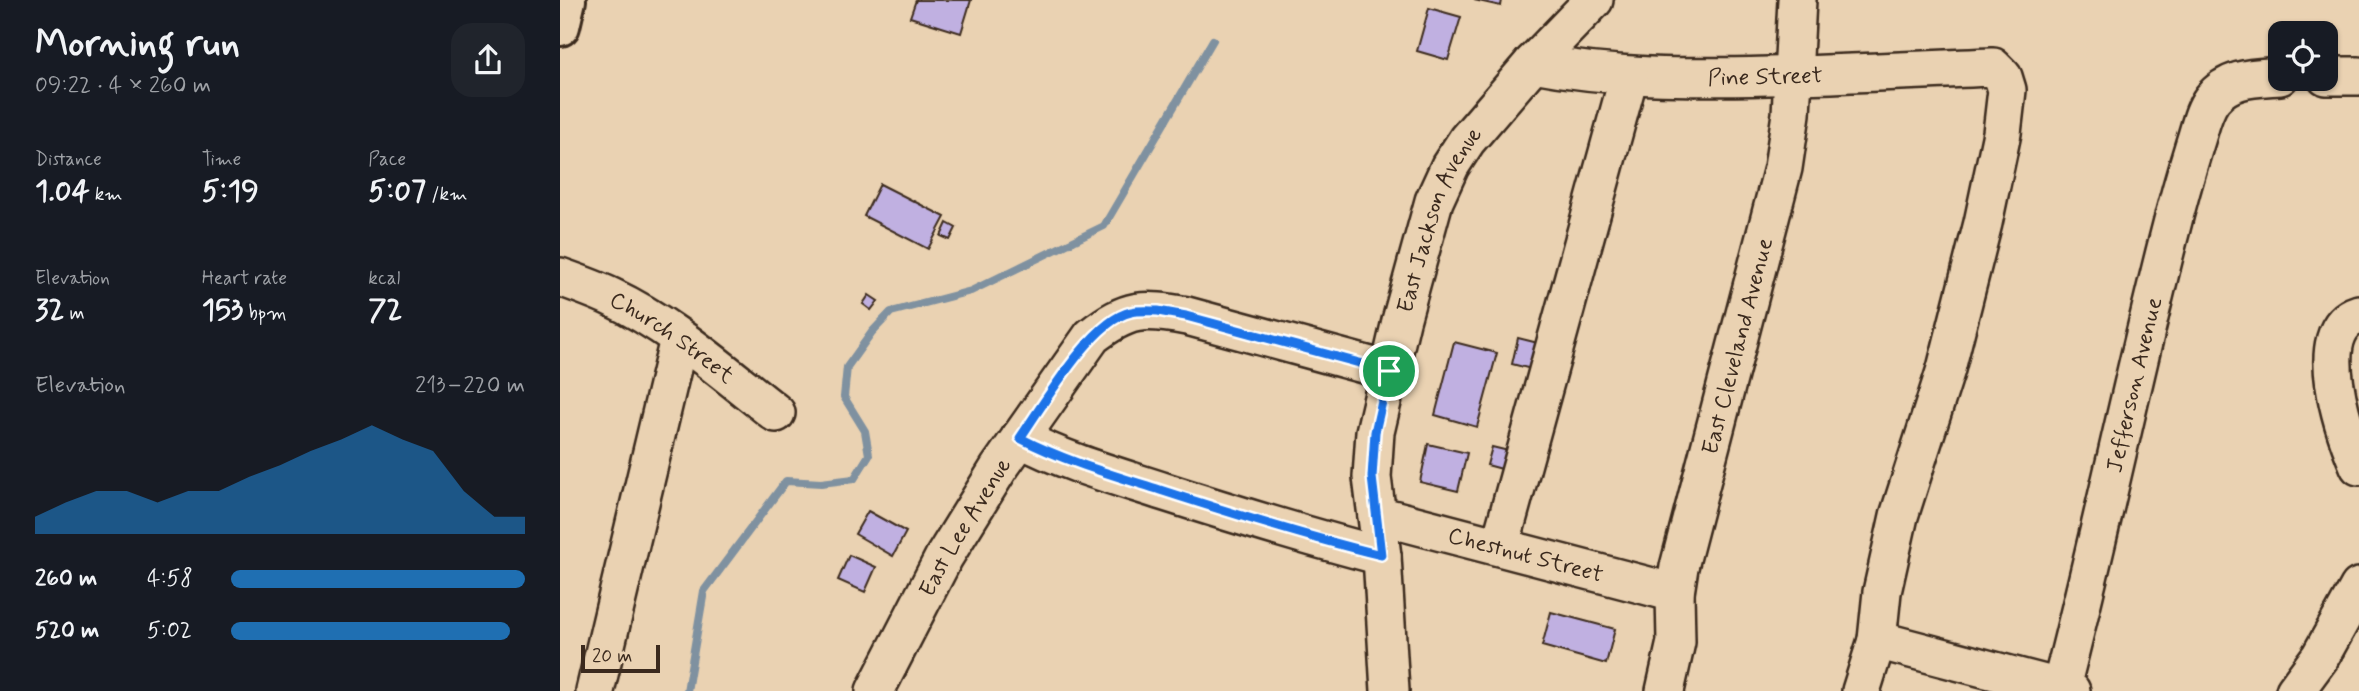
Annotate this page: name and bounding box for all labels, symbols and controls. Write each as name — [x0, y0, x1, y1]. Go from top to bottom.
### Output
text: Morning run — [35, 20, 240, 69]
map controls — [2268, 21, 2338, 91]
button: locate — [2268, 21, 2338, 91]
button: share — [451, 23, 525, 97]
street label: Pine Street — [1708, 61, 1823, 94]
text: 09:22 · 4 × 260 m — [35, 71, 211, 101]
street label: East Jackson Avenue — [1391, 120, 1489, 316]
text: Distance — [35, 147, 102, 172]
text: Time — [202, 147, 241, 172]
text: Pace — [368, 147, 406, 172]
text: 1.04 — [35, 172, 90, 211]
text: 5:19 — [202, 172, 259, 211]
text: 5:07 — [368, 172, 426, 211]
text: km — [90, 182, 123, 207]
text: /km — [426, 182, 467, 207]
street label: East Cleveland Avenue — [1696, 235, 1781, 458]
text: Elevation — [35, 266, 110, 291]
text: Heart rate — [202, 266, 287, 291]
text: kcal — [368, 266, 400, 291]
street label: Church Street — [604, 286, 740, 391]
text: 32 — [35, 291, 64, 330]
text: 153 — [202, 291, 243, 330]
text: 72 — [368, 291, 402, 330]
street label: Jefferson Avenue — [2100, 294, 2170, 476]
text: m — [64, 301, 85, 326]
text: bpm — [243, 301, 287, 326]
pin — [1359, 341, 1419, 401]
icon: arrive — [1370, 352, 1408, 390]
text: Elevation — [35, 371, 126, 401]
text: 213–220 m — [415, 371, 525, 401]
street label: East Lee Avenue — [913, 452, 1019, 602]
street label: Chestnut Street — [1445, 521, 1606, 591]
text: 260 m — [35, 564, 97, 594]
text: 4:58 — [147, 564, 193, 594]
text: 520 m — [35, 616, 99, 646]
text: 5:02 — [147, 616, 192, 646]
scale bar — [581, 642, 660, 674]
text: 20 m — [592, 644, 632, 669]

